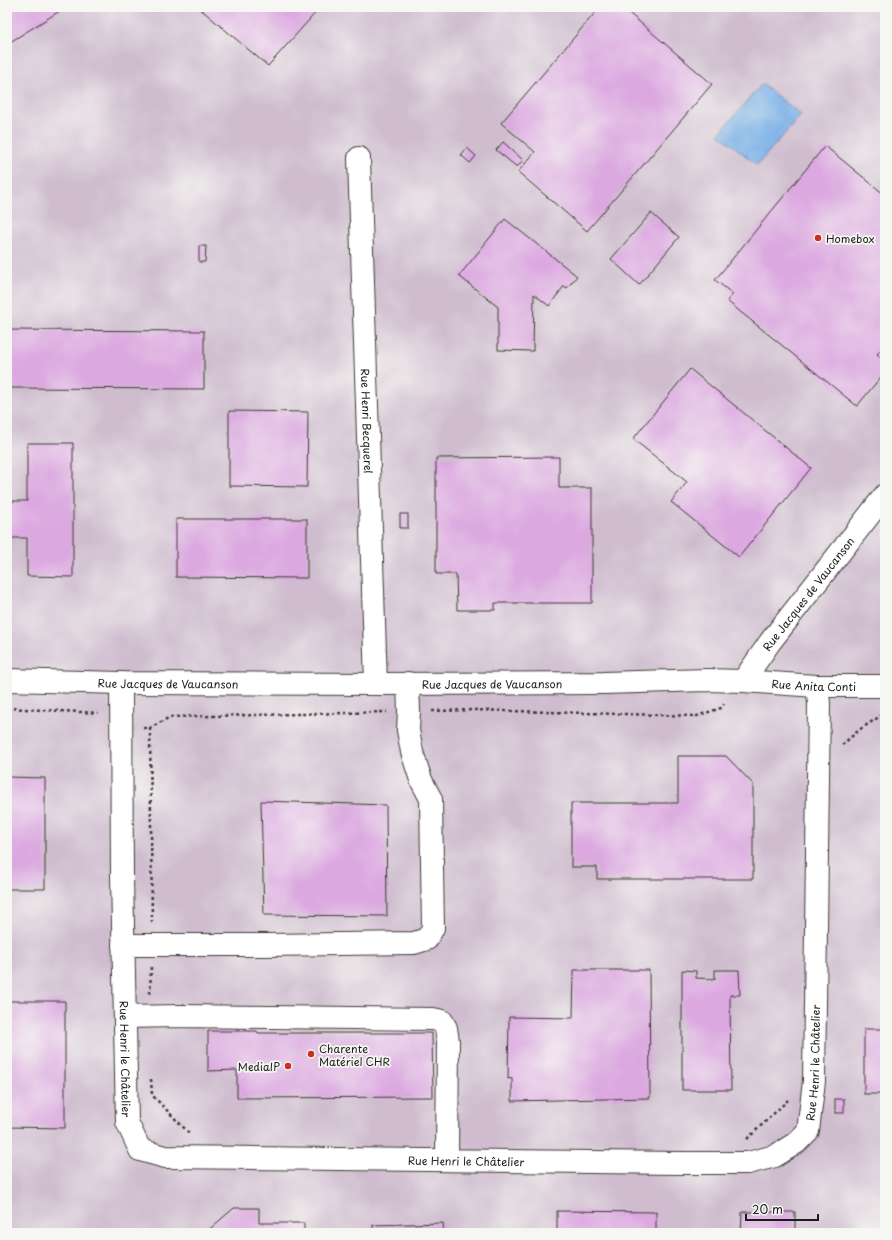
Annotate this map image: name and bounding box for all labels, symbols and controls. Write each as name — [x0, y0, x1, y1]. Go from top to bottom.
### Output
place label: Homebox — [826, 230, 875, 247]
marker: Homebox — [813, 233, 823, 243]
street label: Rue Henri Becquerel — [357, 368, 378, 474]
street label: Rue Jacques de Vaucanson — [758, 533, 858, 654]
street label: Rue Jacques de Vaucanson — [97, 674, 238, 692]
street label: Rue Anita Conti — [771, 674, 856, 695]
street label: Rue Jacques de Vaucanson — [422, 675, 562, 692]
street label: Rue Henri le Châtelier — [116, 1001, 135, 1117]
street label: Rue Henri le Châtelier — [801, 1005, 824, 1122]
place label: Charente Matériel CHR — [319, 1040, 390, 1070]
marker: Charente Matériel CHR — [306, 1049, 316, 1059]
place label: MediaIP — [238, 1058, 280, 1075]
marker: MediaIP — [283, 1061, 293, 1071]
street label: Rue Henri le Châtelier — [408, 1151, 524, 1170]
scale bar — [746, 1196, 818, 1222]
text: 20 m — [752, 1200, 783, 1218]

